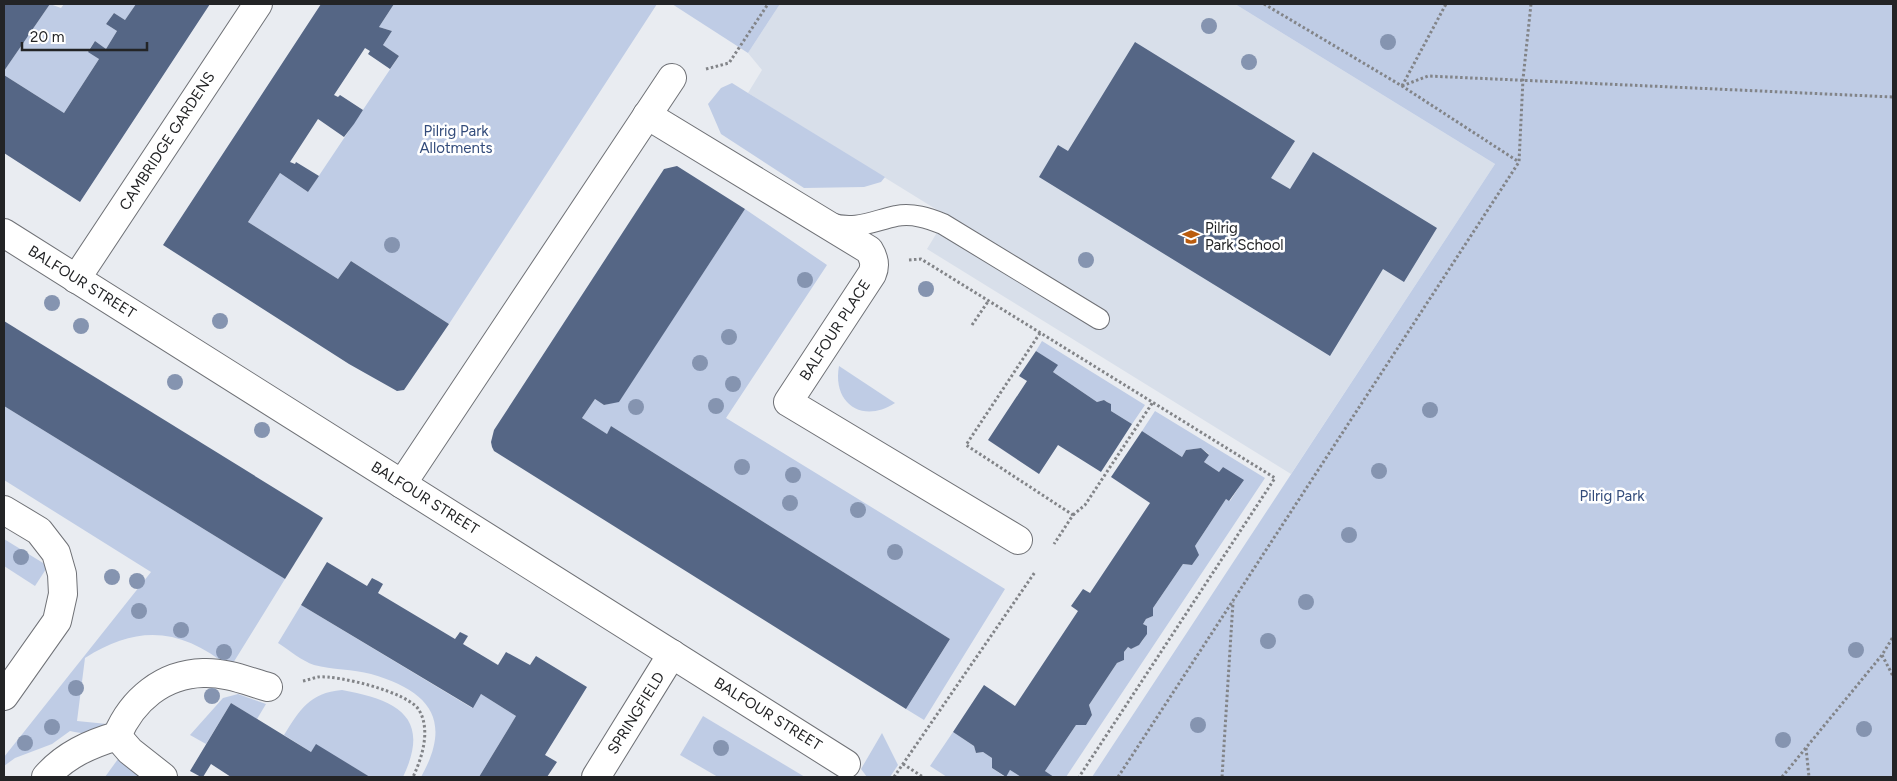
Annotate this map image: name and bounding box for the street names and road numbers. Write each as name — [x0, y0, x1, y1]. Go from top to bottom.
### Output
street label: CAMBRIDGE GARDENS — [115, 68, 219, 214]
street label: BALFOUR STREET — [25, 242, 140, 323]
street label: BALFOUR PLACE — [796, 276, 874, 384]
street label: BALFOUR STREET — [368, 458, 483, 539]
street label: SPRINGFIELD — [604, 669, 668, 757]
street label: BALFOUR STREET — [711, 674, 826, 755]

